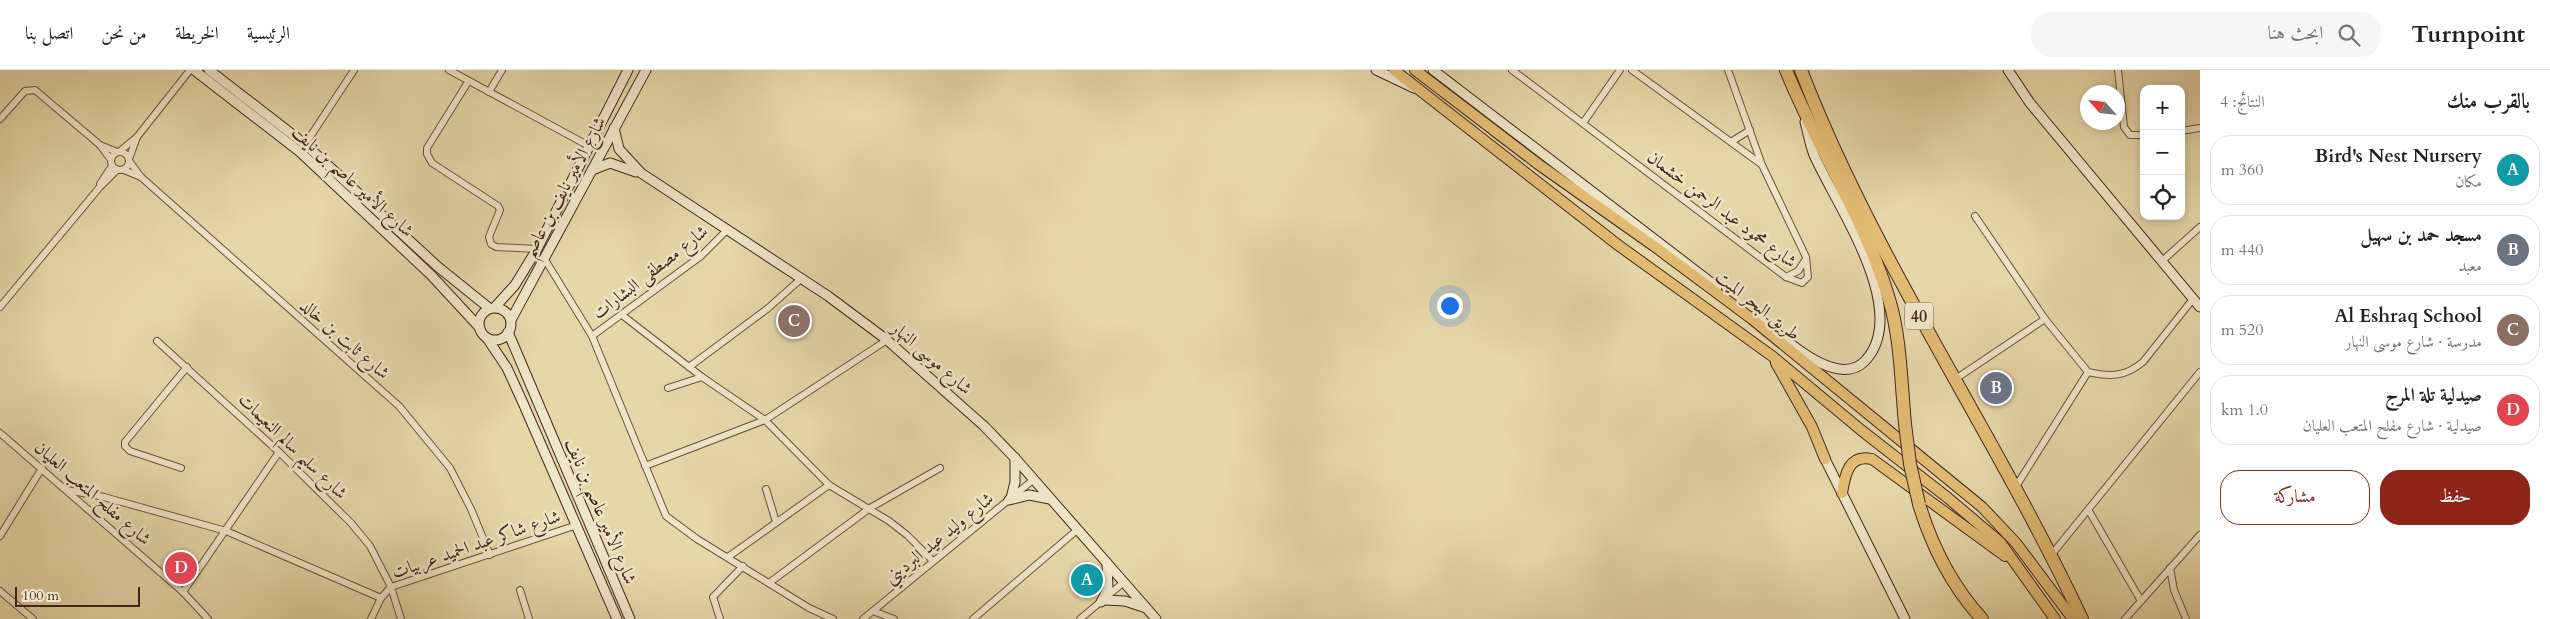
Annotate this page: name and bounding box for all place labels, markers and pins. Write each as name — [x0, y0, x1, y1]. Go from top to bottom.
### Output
pin: C — [778, 302, 810, 340]
pin: B — [1980, 369, 2012, 407]
pin: D — [165, 549, 197, 587]
pin: A — [1071, 561, 1103, 599]

